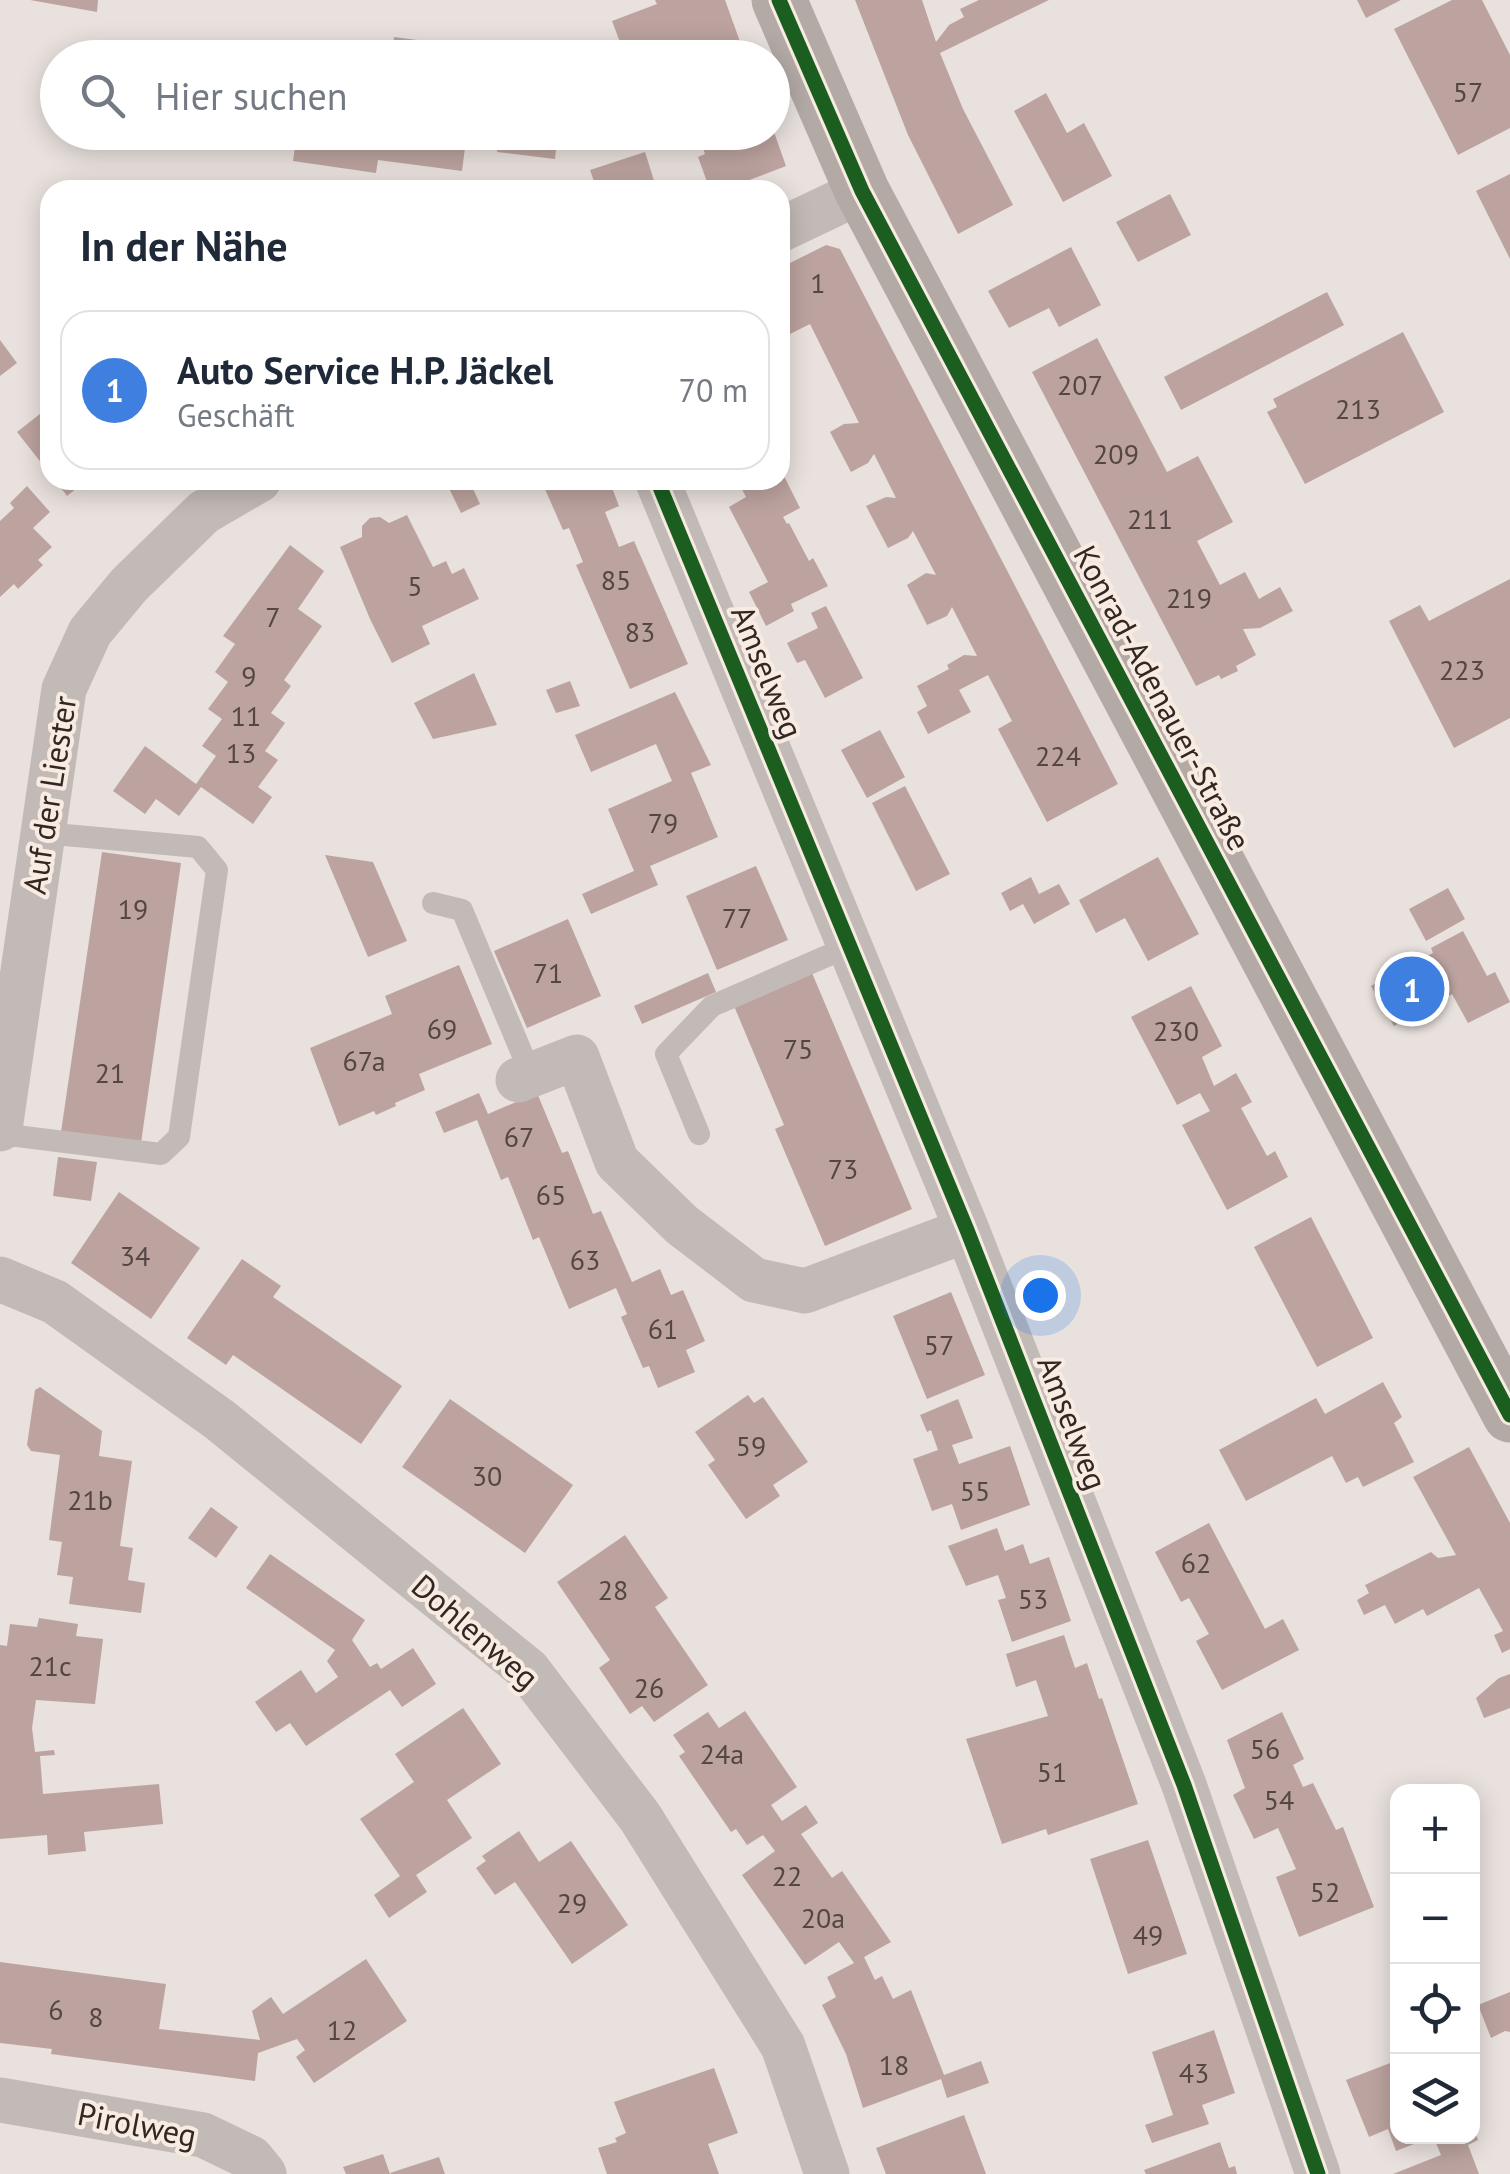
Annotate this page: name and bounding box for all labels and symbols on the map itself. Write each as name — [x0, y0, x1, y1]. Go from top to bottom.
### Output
house number: 57 — [1453, 73, 1483, 110]
house number: 1 — [810, 264, 826, 301]
house number: 207 — [1057, 366, 1103, 403]
house number: 213 — [1335, 390, 1381, 427]
house number: 209 — [1093, 435, 1139, 472]
house number: 211 — [1127, 500, 1173, 537]
street label: Konrad-Adenauer-Straße — [1065, 538, 1261, 857]
house number: 85 — [601, 561, 631, 598]
house number: 5 — [407, 567, 423, 604]
house number: 219 — [1166, 579, 1212, 616]
house number: 7 — [265, 598, 281, 635]
street label: Amselweg — [722, 599, 814, 744]
house number: 83 — [625, 613, 655, 650]
house number: 223 — [1439, 651, 1485, 688]
house number: 9 — [241, 657, 257, 694]
street label: Auf der Liester — [13, 693, 85, 897]
house number: 11 — [231, 697, 261, 734]
house number: 13 — [226, 734, 256, 771]
house number: 224 — [1035, 737, 1081, 774]
house number: 79 — [648, 804, 678, 841]
house number: 19 — [118, 890, 148, 927]
house number: 77 — [722, 899, 752, 936]
pin: 1 — [1380, 952, 1444, 1026]
house number: 71 — [533, 954, 563, 991]
house number: 69 — [427, 1010, 457, 1047]
house number: 230 — [1153, 1012, 1199, 1049]
house number: 75 — [783, 1030, 813, 1067]
house number: 67a — [342, 1042, 386, 1079]
house number: 21 — [95, 1054, 125, 1091]
house number: 67 — [504, 1118, 534, 1155]
house number: 73 — [828, 1150, 858, 1187]
house number: 65 — [536, 1176, 566, 1213]
house number: 34 — [120, 1237, 150, 1274]
house number: 63 — [570, 1241, 600, 1278]
your location — [1015, 1270, 1066, 1321]
house number: 61 — [648, 1310, 678, 1347]
house number: 57 — [924, 1326, 954, 1363]
street label: Amselweg — [1028, 1350, 1118, 1496]
house number: 59 — [736, 1427, 766, 1464]
house number: 30 — [472, 1457, 502, 1494]
house number: 55 — [960, 1472, 990, 1509]
house number: 21b — [67, 1481, 113, 1518]
house number: 62 — [1181, 1544, 1211, 1581]
street label: Dohlenweg — [403, 1565, 548, 1698]
house number: 28 — [598, 1571, 628, 1608]
house number: 53 — [1018, 1580, 1048, 1617]
house number: 21c — [28, 1647, 72, 1684]
house number: 26 — [634, 1669, 664, 1706]
house number: 56 — [1250, 1730, 1280, 1767]
house number: 24a — [700, 1735, 744, 1772]
house number: 51 — [1037, 1753, 1067, 1790]
house number: 54 — [1264, 1781, 1294, 1818]
house number: 22 — [772, 1857, 802, 1894]
house number: 52 — [1310, 1873, 1340, 1910]
house number: 29 — [557, 1884, 587, 1921]
house number: 20a — [801, 1899, 845, 1936]
house number: 49 — [1133, 1916, 1163, 1953]
house number: 6 — [48, 1991, 64, 2028]
house number: 8 — [88, 1998, 104, 2035]
house number: 12 — [327, 2011, 357, 2048]
house number: 18 — [879, 2046, 909, 2083]
house number: 43 — [1179, 2054, 1209, 2091]
street label: Pirolweg — [74, 2092, 200, 2156]

